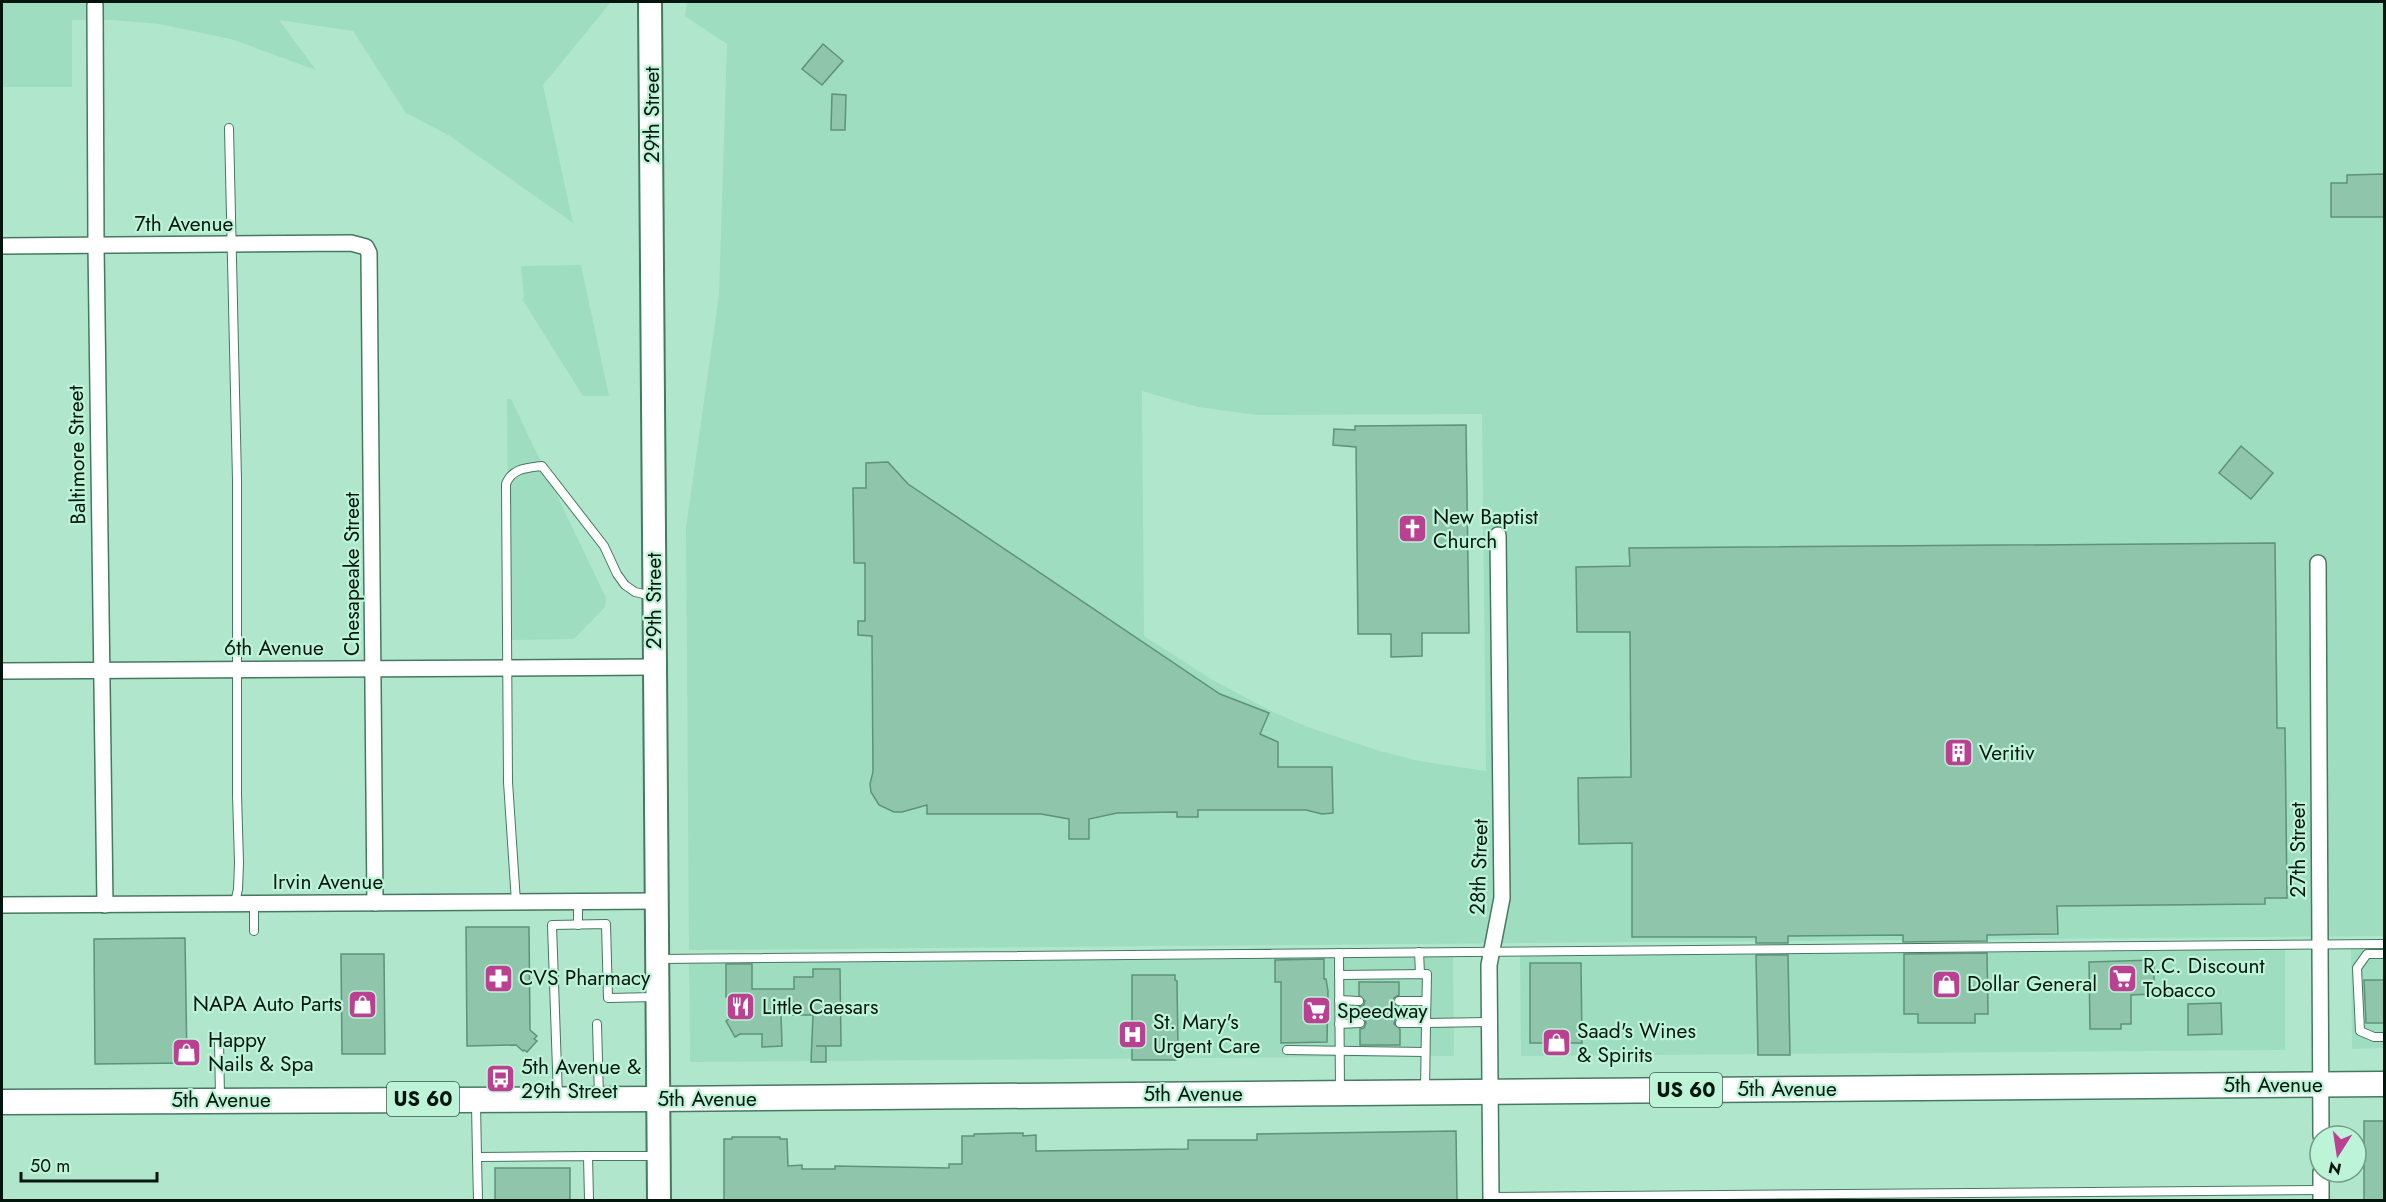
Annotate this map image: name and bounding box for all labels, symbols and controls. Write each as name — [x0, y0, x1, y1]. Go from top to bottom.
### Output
street label: 29th Street — [637, 67, 667, 163]
street label: 7th Avenue — [135, 209, 234, 239]
street label: Baltimore Street — [61, 385, 93, 525]
street label: Chesapeake Street — [337, 492, 367, 656]
place label: New Baptist Church — [1433, 502, 1538, 556]
church icon: New Baptist Church — [1396, 513, 1428, 545]
street label: 29th Street — [639, 553, 669, 649]
street label: 6th Avenue — [224, 633, 324, 663]
building icon: Veritiv — [1942, 737, 1974, 769]
place label: Veritiv — [1979, 738, 2035, 768]
street label: 27th Street — [2283, 802, 2313, 898]
street label: 28th Street — [1462, 819, 1496, 915]
street label: Irvin Avenue — [273, 867, 383, 897]
place label: R.C. Discount Tobacco — [2143, 951, 2265, 1005]
pharmacy icon: CVS Pharmacy — [482, 962, 514, 994]
supermarket icon: R.C. Discount Tobacco — [2106, 962, 2138, 994]
place label: CVS Pharmacy — [519, 963, 651, 993]
shop icon: Dollar General — [1930, 968, 1962, 1000]
place label: Dollar General — [1967, 969, 2097, 999]
shop icon: NAPA Auto Parts — [347, 988, 379, 1020]
place label: NAPA Auto Parts — [193, 989, 342, 1019]
restaurant icon: Little Caesars — [725, 991, 757, 1023]
place label: Little Caesars — [762, 992, 878, 1022]
supermarket icon: Speedway — [1300, 995, 1332, 1027]
place label: Speedway — [1337, 996, 1428, 1026]
place label: St. Mary's Urgent Care — [1153, 1007, 1261, 1061]
place label: Saad's Wines & Spirits — [1577, 1016, 1696, 1070]
hospital icon: St. Mary's Urgent Care — [1116, 1018, 1148, 1050]
place label: Happy Nails & Spa — [208, 1025, 313, 1079]
shop icon: Saad's Wines & Spirits — [1540, 1027, 1572, 1059]
shop icon: Happy Nails & Spa — [171, 1036, 203, 1068]
place label: 5th Avenue & 29th Street — [521, 1052, 641, 1106]
bus stop icon: 5th Avenue & 29th Street — [484, 1063, 516, 1095]
street label: 5th Avenue — [2223, 1070, 2323, 1100]
road number: US 60 — [1650, 1073, 1722, 1107]
street label: 5th Avenue — [1737, 1074, 1837, 1104]
street label: 5th Avenue — [1143, 1079, 1243, 1109]
road number: US 60 — [387, 1082, 459, 1116]
street label: 5th Avenue — [657, 1084, 757, 1114]
street label: 5th Avenue — [171, 1085, 271, 1115]
north arrow — [2308, 1124, 2368, 1184]
scale bar — [21, 1145, 158, 1183]
text: 50 m — [30, 1153, 70, 1179]
text: N — [2326, 1156, 2344, 1181]

